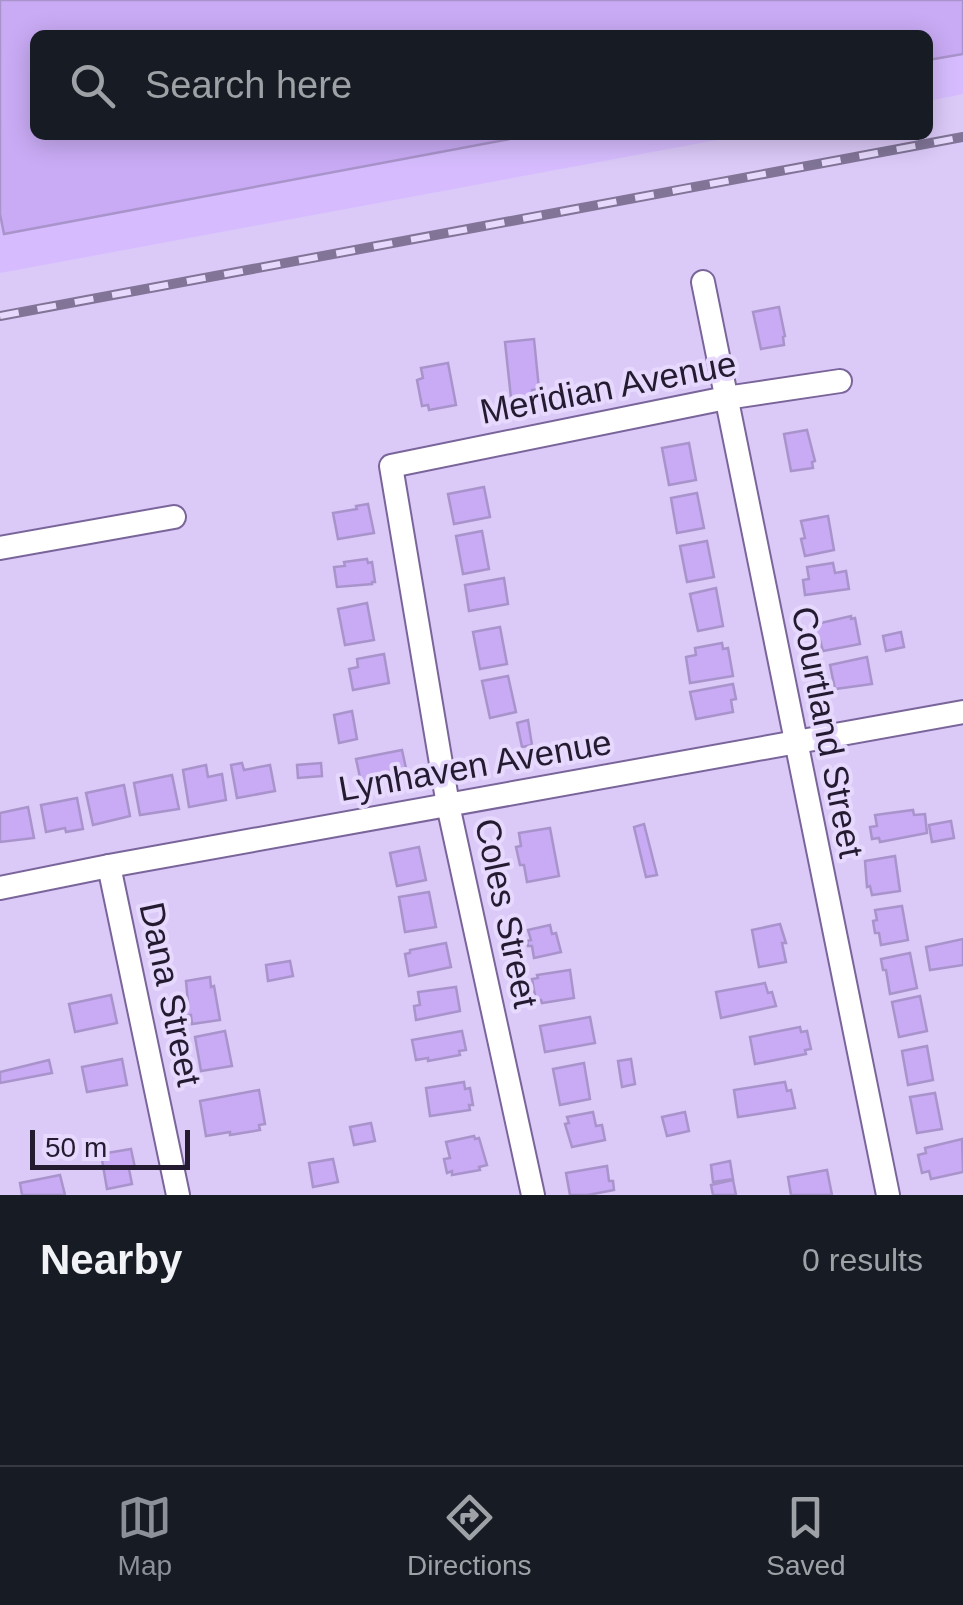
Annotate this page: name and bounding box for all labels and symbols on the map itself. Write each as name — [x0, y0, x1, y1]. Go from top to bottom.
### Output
street label: Meridian Avenue — [477, 343, 739, 431]
street label: Courtland Street — [785, 603, 872, 861]
street label: Lynhaven Avenue — [336, 722, 614, 808]
street label: Coles Street — [468, 815, 546, 1012]
street label: Dana Street — [133, 899, 210, 1090]
scale bar — [30, 1125, 190, 1170]

